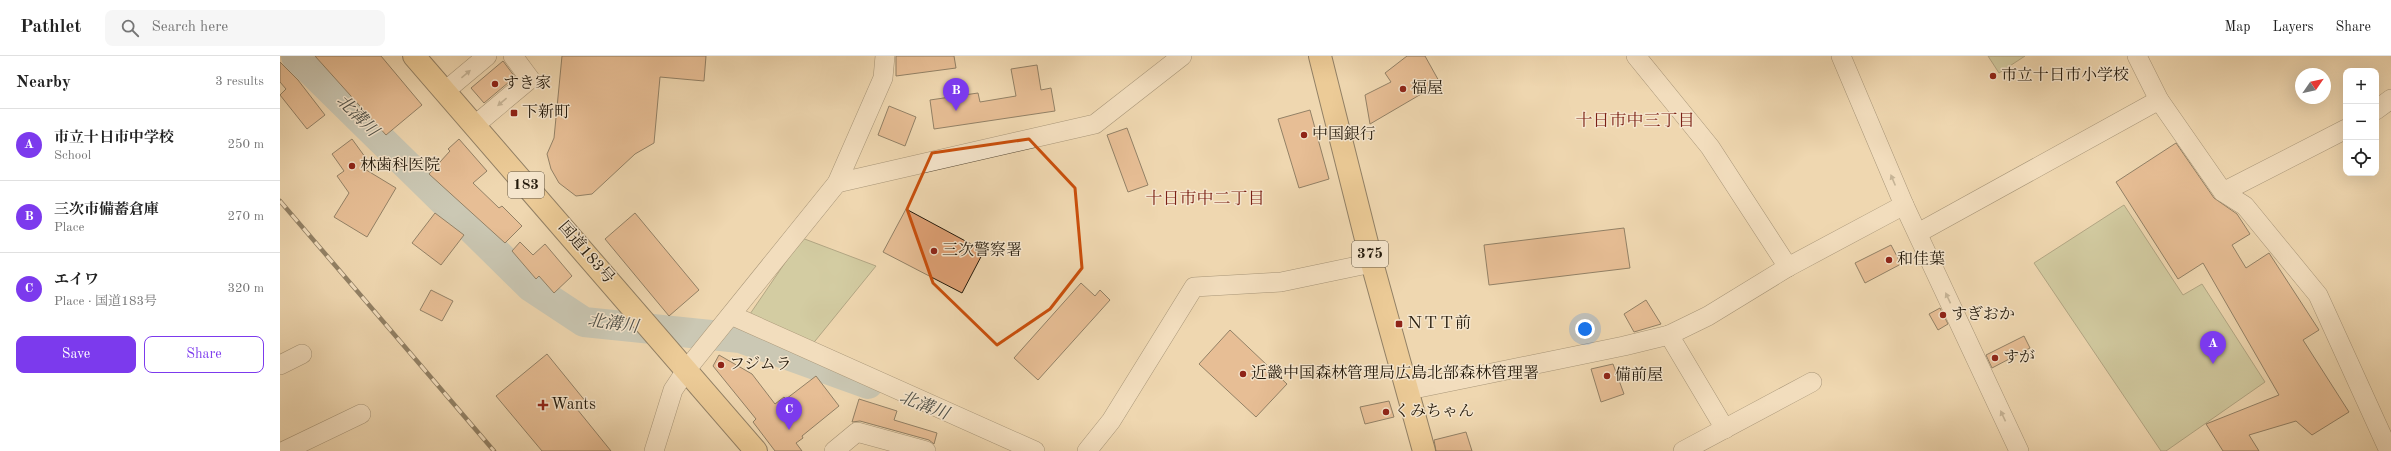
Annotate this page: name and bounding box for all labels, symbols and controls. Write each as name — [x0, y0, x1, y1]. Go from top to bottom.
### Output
search box — [105, 10, 385, 46]
icon: search — [119, 17, 141, 39]
text: Pathlet — [20, 18, 81, 37]
text: Search here — [151, 20, 228, 35]
text: Map — [2225, 20, 2251, 34]
text: Layers — [2273, 20, 2314, 34]
text: Share — [2336, 20, 2371, 34]
place label: 市立十日市小学校 — [2001, 66, 2129, 84]
north arrow — [2295, 68, 2331, 104]
map controls — [2343, 68, 2379, 176]
button: + — [2343, 68, 2379, 104]
one-way arrow — [460, 70, 471, 79]
marker: 市立十日市小学校 — [1988, 71, 1998, 81]
text: Nearby — [16, 74, 71, 91]
place label: すき家 — [503, 74, 551, 92]
text: 3 results — [215, 75, 264, 88]
pin: B — [943, 78, 969, 111]
marker: すき家 — [490, 79, 500, 89]
place label: 福屋 — [1411, 79, 1443, 97]
marker: 福屋 — [1398, 84, 1408, 94]
water label: 北溝川 — [333, 91, 384, 141]
one-way arrow — [497, 98, 507, 107]
place label: 下新町 — [522, 103, 570, 121]
button: − — [2343, 104, 2379, 140]
marker: 下新町 — [509, 108, 519, 118]
district label: 十日市中三丁目 — [1576, 111, 1695, 130]
place label: 中国銀行 — [1312, 125, 1376, 143]
marker: 中国銀行 — [1299, 130, 1309, 140]
text: 市立十日市中学校 — [54, 131, 174, 146]
text: A — [24, 138, 34, 151]
text: 250 m — [227, 138, 264, 151]
button: locate — [2343, 140, 2379, 176]
text: School — [54, 149, 91, 162]
place label: 林歯科医院 — [360, 156, 440, 174]
marker: 林歯科医院 — [347, 161, 357, 171]
road number: 183 — [508, 172, 544, 198]
one-way arrow — [1890, 173, 1896, 185]
district label: 十日市中二丁目 — [1146, 189, 1265, 208]
text: 三次市備蓄倉庫 — [54, 203, 159, 218]
text: B — [24, 210, 34, 223]
text: 270 m — [227, 210, 264, 223]
street label: 国道183号 — [555, 218, 618, 287]
text: Place — [54, 221, 84, 234]
place label: 三次警察署 — [942, 241, 1022, 259]
road number: 375 — [1352, 241, 1388, 267]
marker: 三次警察署 — [929, 246, 939, 256]
place label: 和佳葉 — [1897, 250, 1945, 268]
marker: 和佳葉 — [1884, 255, 1894, 265]
text: エイワ — [54, 273, 99, 288]
text: C — [25, 282, 33, 295]
text: 320 m — [227, 282, 264, 295]
one-way arrow — [1945, 292, 1951, 303]
text: Place · 国道183号 — [54, 295, 157, 308]
place label: すぎおか — [1951, 305, 2015, 323]
water label: 北溝川 — [587, 310, 642, 336]
marker: すぎおか — [1938, 310, 1948, 320]
place label: ＮＴＴ前 — [1407, 314, 1471, 332]
marker: ＮＴＴ前 — [1394, 319, 1404, 329]
your location — [1575, 319, 1595, 339]
pin: A — [2200, 331, 2226, 364]
button: Save — [16, 336, 136, 373]
button: Share — [144, 336, 264, 373]
place label: すが — [2003, 349, 2035, 366]
marker: すが — [1990, 353, 2000, 363]
place label: フジムラ — [729, 356, 792, 373]
marker: フジムラ — [716, 360, 726, 370]
place label: 近畿中国森林管理局広島北部森林管理署 — [1251, 364, 1539, 382]
place label: 備前屋 — [1615, 366, 1663, 384]
marker: 近畿中国森林管理局広島北部森林管理署 — [1238, 369, 1248, 379]
marker: 備前屋 — [1602, 371, 1612, 381]
water label: 北溝川 — [897, 387, 953, 424]
place label: Wants — [551, 397, 596, 413]
pin: C — [776, 397, 802, 430]
marker: Wants — [538, 400, 548, 410]
place label: くみちゃん — [1394, 403, 1474, 420]
marker: くみちゃん — [1381, 407, 1391, 417]
one-way arrow — [2000, 410, 2006, 421]

